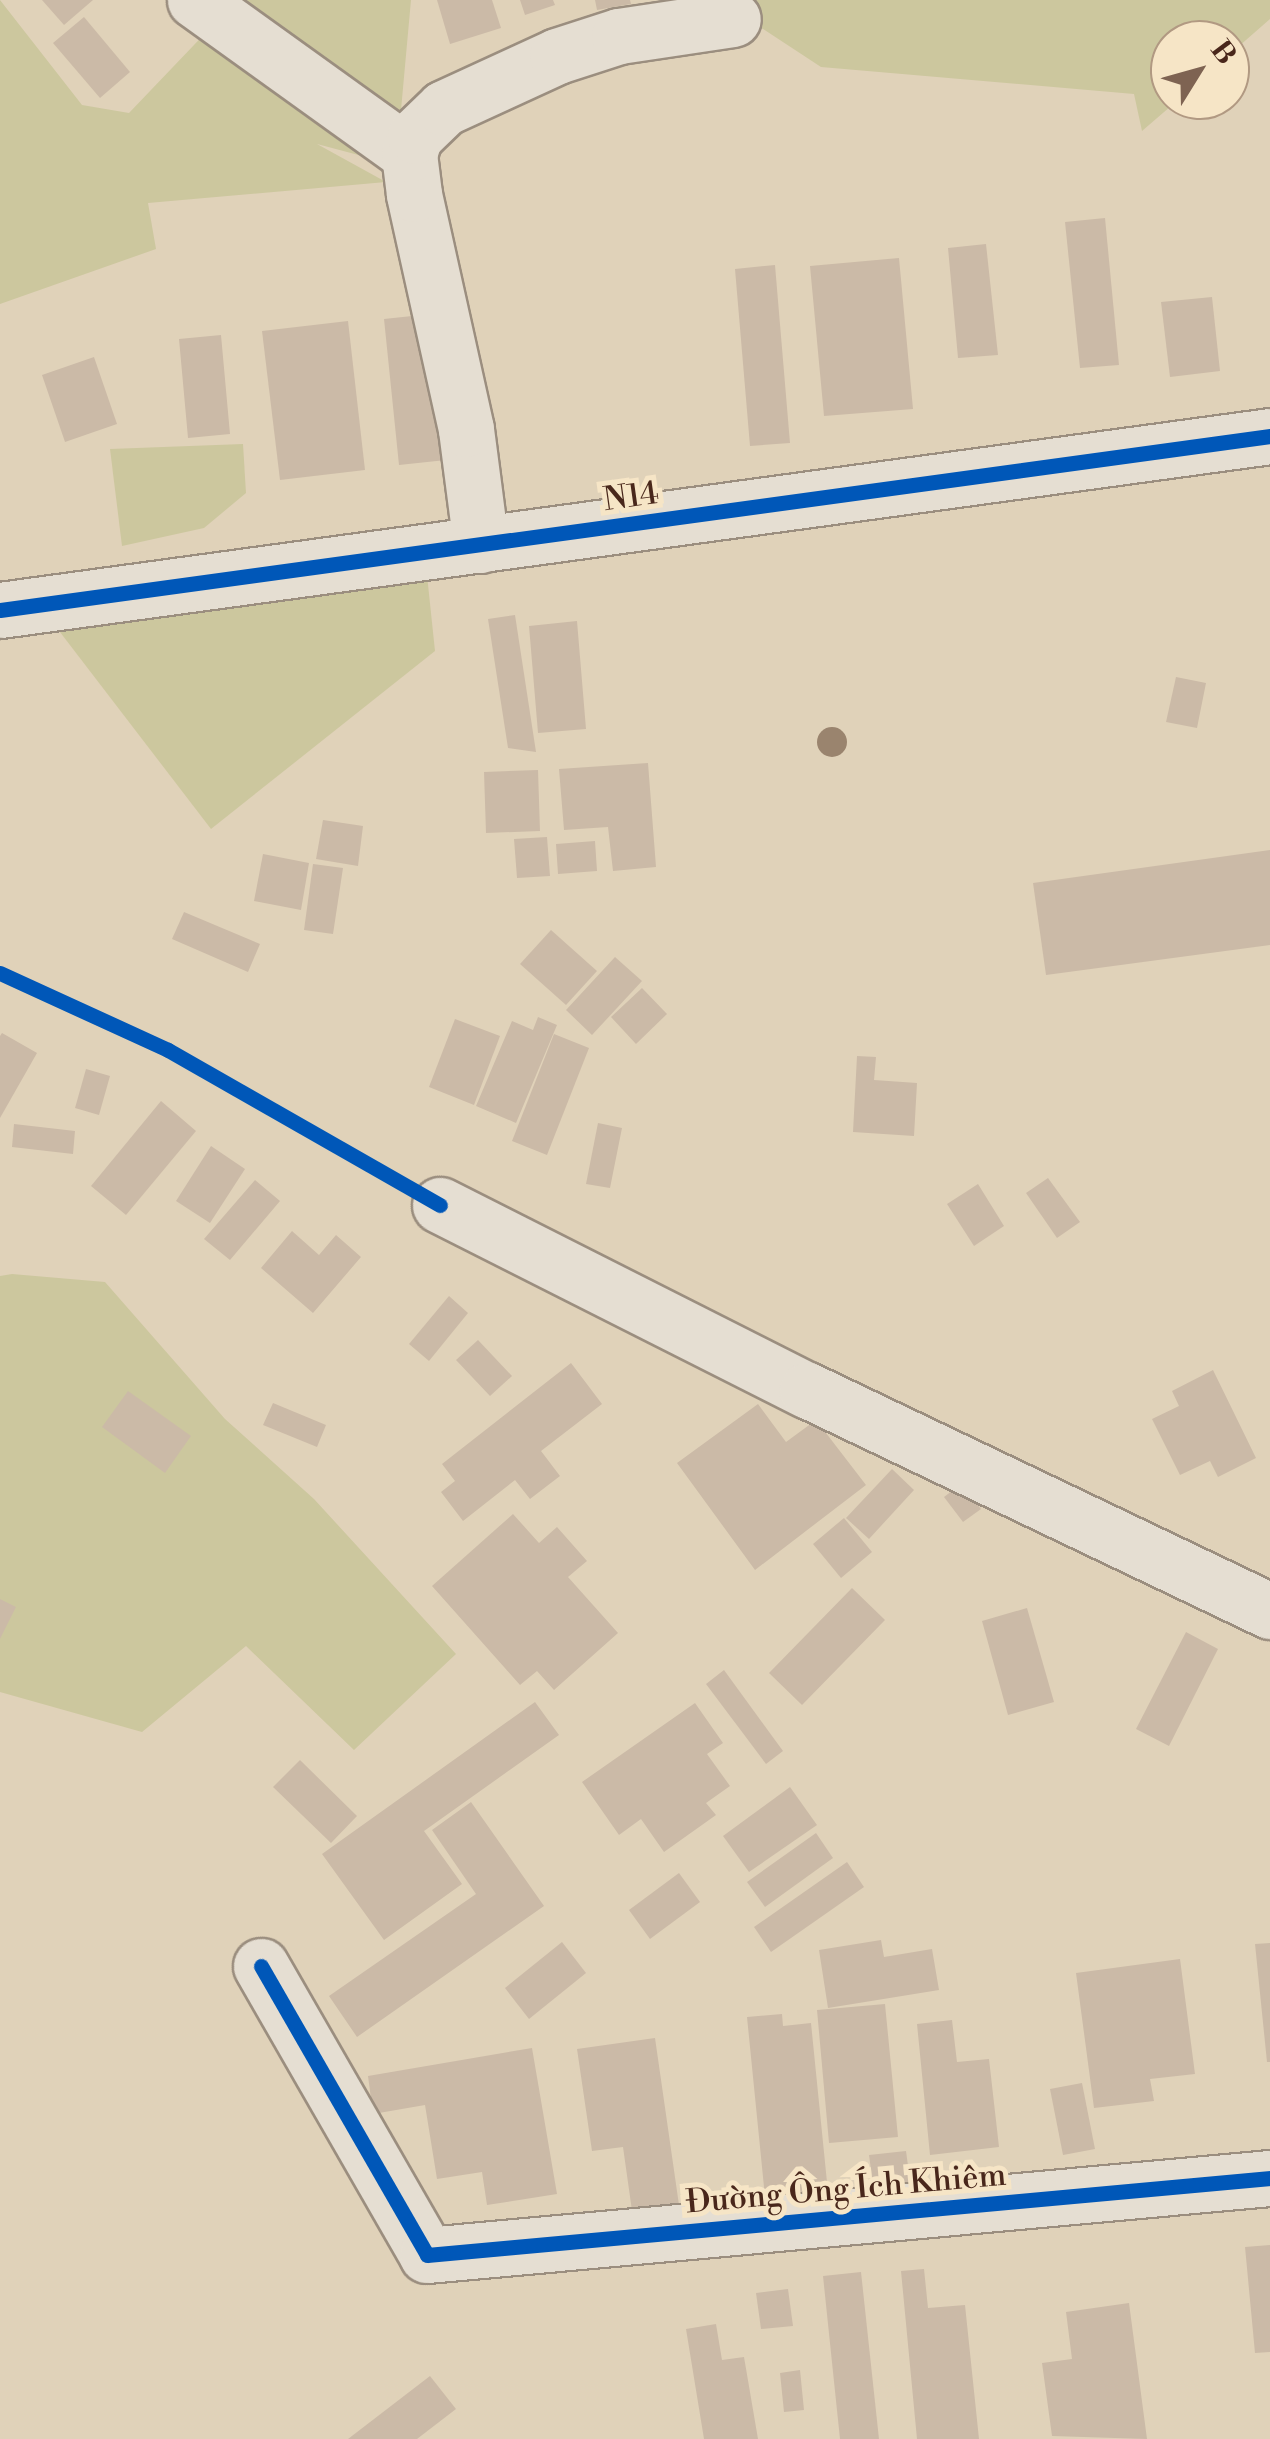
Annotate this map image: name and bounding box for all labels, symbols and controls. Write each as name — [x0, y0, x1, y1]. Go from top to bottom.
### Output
north arrow — [1150, 20, 1250, 120]
text: B — [1202, 34, 1243, 72]
street label: N14 — [601, 474, 661, 520]
street label: Đường Ông Ích Khiêm — [684, 2156, 1008, 2222]

